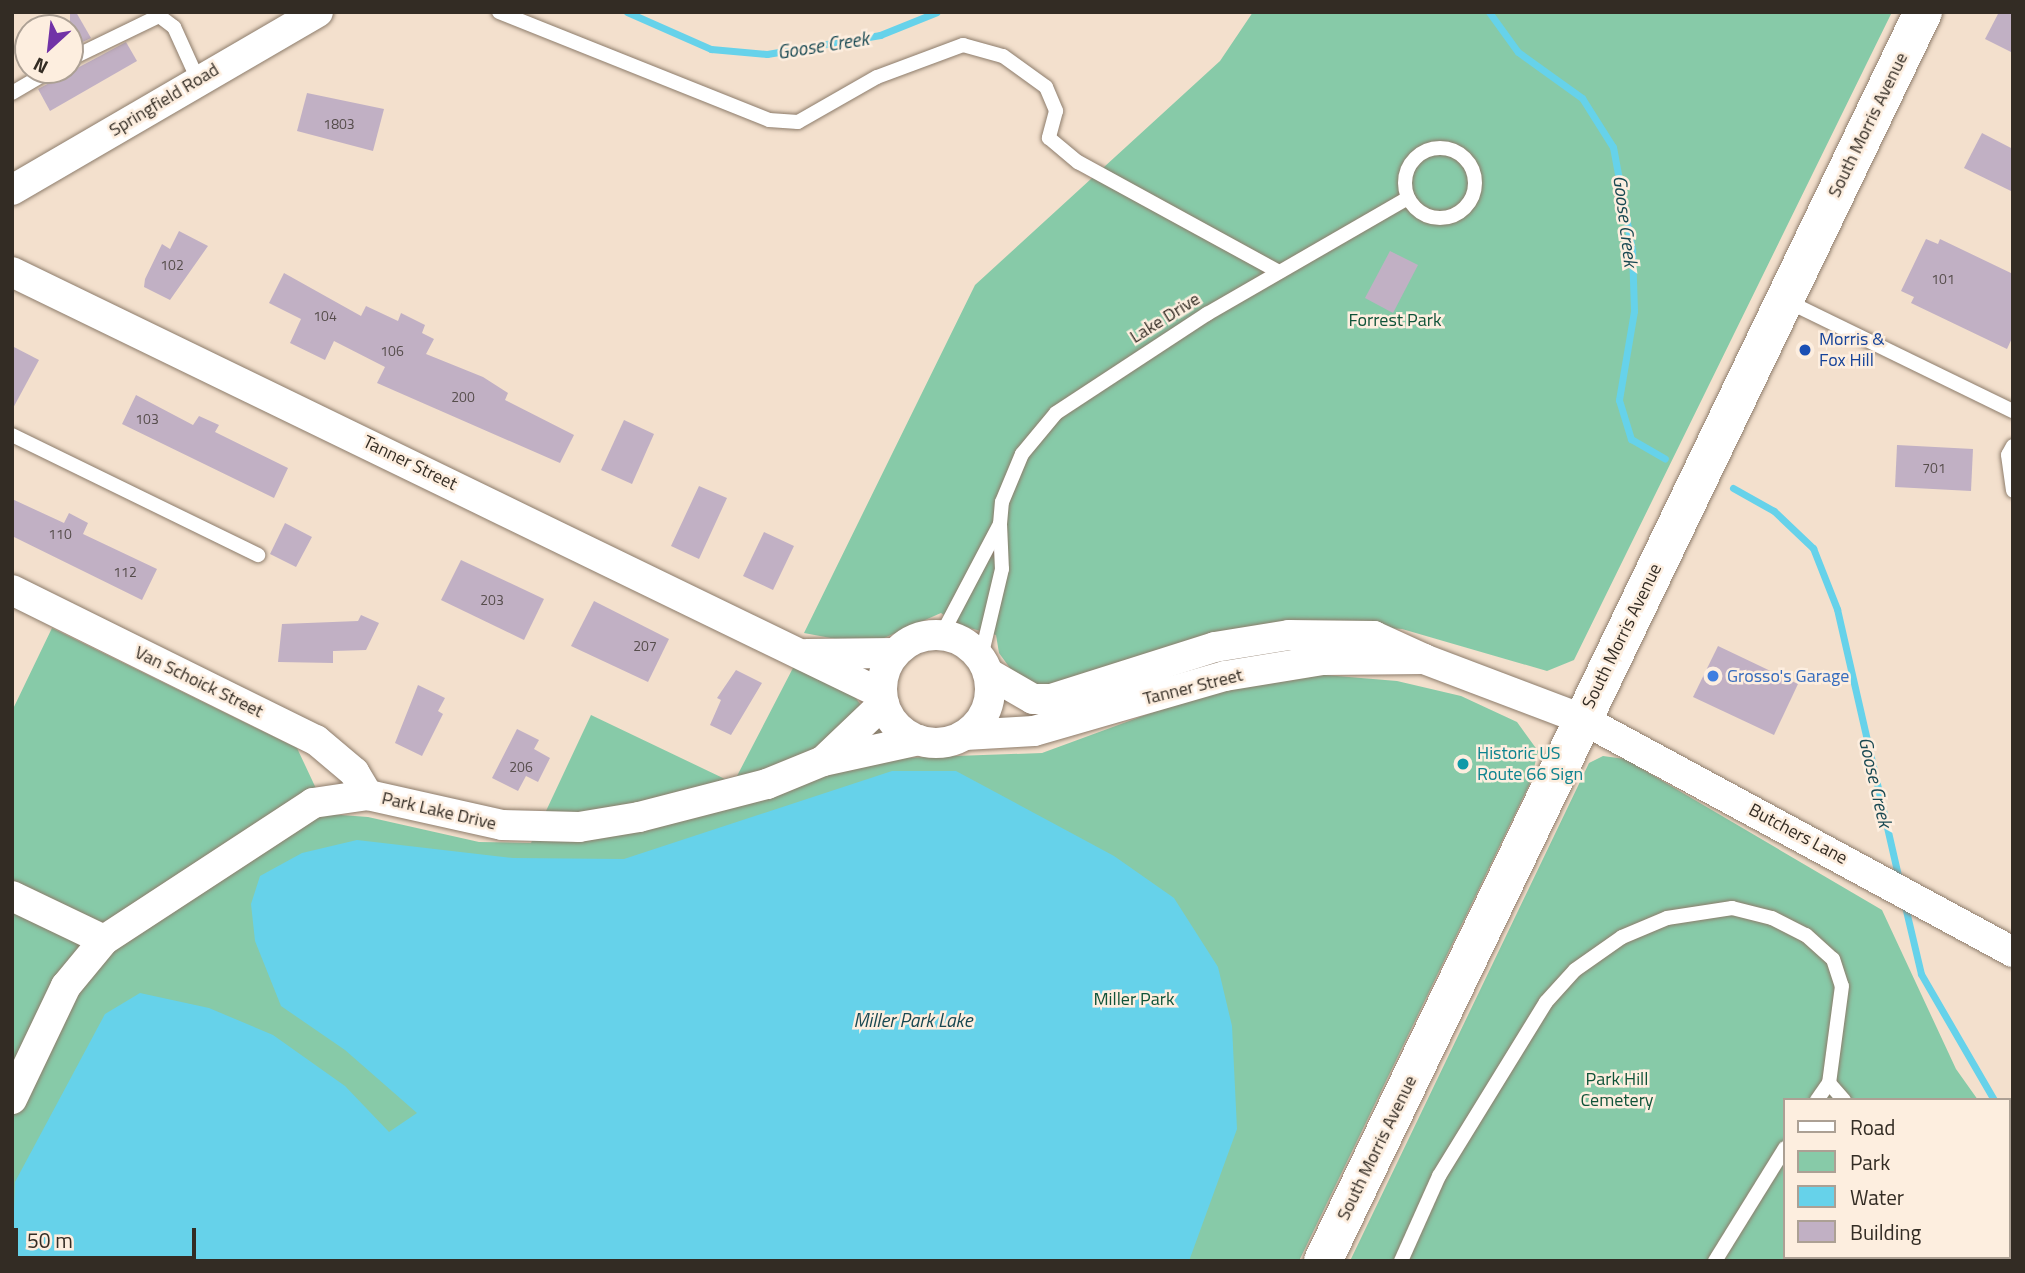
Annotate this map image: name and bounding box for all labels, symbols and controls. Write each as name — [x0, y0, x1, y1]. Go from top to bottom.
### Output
north arrow — [14, 14, 84, 84]
water label: Goose Creek — [776, 27, 870, 63]
street label: South Morris Avenue — [1824, 49, 1912, 201]
text: N — [28, 50, 53, 82]
street label: Springfield Road — [105, 59, 223, 141]
house number: 1803 — [323, 116, 355, 132]
water label: Goose Creek — [1609, 174, 1643, 268]
house number: 102 — [160, 257, 184, 273]
house number: 101 — [1931, 271, 1955, 287]
street label: Lake Drive — [1126, 288, 1204, 348]
house number: 104 — [313, 308, 337, 324]
park label: Forrest Park — [1348, 309, 1442, 331]
place label: Morris & Fox Hill — [1819, 329, 1885, 372]
marker: Morris & Fox Hill — [1797, 342, 1813, 358]
house number: 106 — [380, 343, 404, 359]
house number: 200 — [451, 389, 475, 405]
house number: 103 — [135, 411, 159, 427]
street label: Tanner Street — [359, 431, 461, 495]
house number: 701 — [1922, 460, 1946, 476]
house number: 110 — [48, 526, 72, 542]
street label: South Morris Avenue — [1578, 560, 1666, 712]
house number: 112 — [113, 564, 137, 580]
house number: 203 — [480, 592, 504, 608]
house number: 207 — [633, 638, 657, 654]
street label: Van Schoick Street — [131, 642, 267, 722]
street label: Tanner Street — [1141, 664, 1245, 710]
place label: Grosso's Garage — [1727, 665, 1849, 687]
marker: Grosso's Garage — [1705, 668, 1721, 684]
water label: Goose Creek — [1855, 735, 1897, 829]
place label: Historic US Route 66 Sign — [1477, 743, 1583, 786]
marker: Historic US Route 66 Sign — [1455, 756, 1471, 772]
house number: 206 — [509, 759, 533, 775]
street label: Park Lake Drive — [380, 787, 498, 835]
street label: Butchers Lane — [1745, 799, 1851, 869]
park label: Miller Park — [1093, 988, 1175, 1010]
water label: Miller Park Lake — [854, 1009, 972, 1031]
park label: Park Hill Cemetery — [1580, 1069, 1654, 1112]
street label: South Morris Avenue — [1333, 1072, 1421, 1224]
legend — [1784, 1098, 2011, 1259]
text: Road — [1850, 1111, 1895, 1143]
text: Park — [1850, 1146, 1890, 1178]
text: Water — [1850, 1181, 1904, 1213]
scale bar — [18, 1214, 200, 1258]
text: Building — [1850, 1216, 1921, 1248]
text: 50 m — [27, 1224, 73, 1256]

